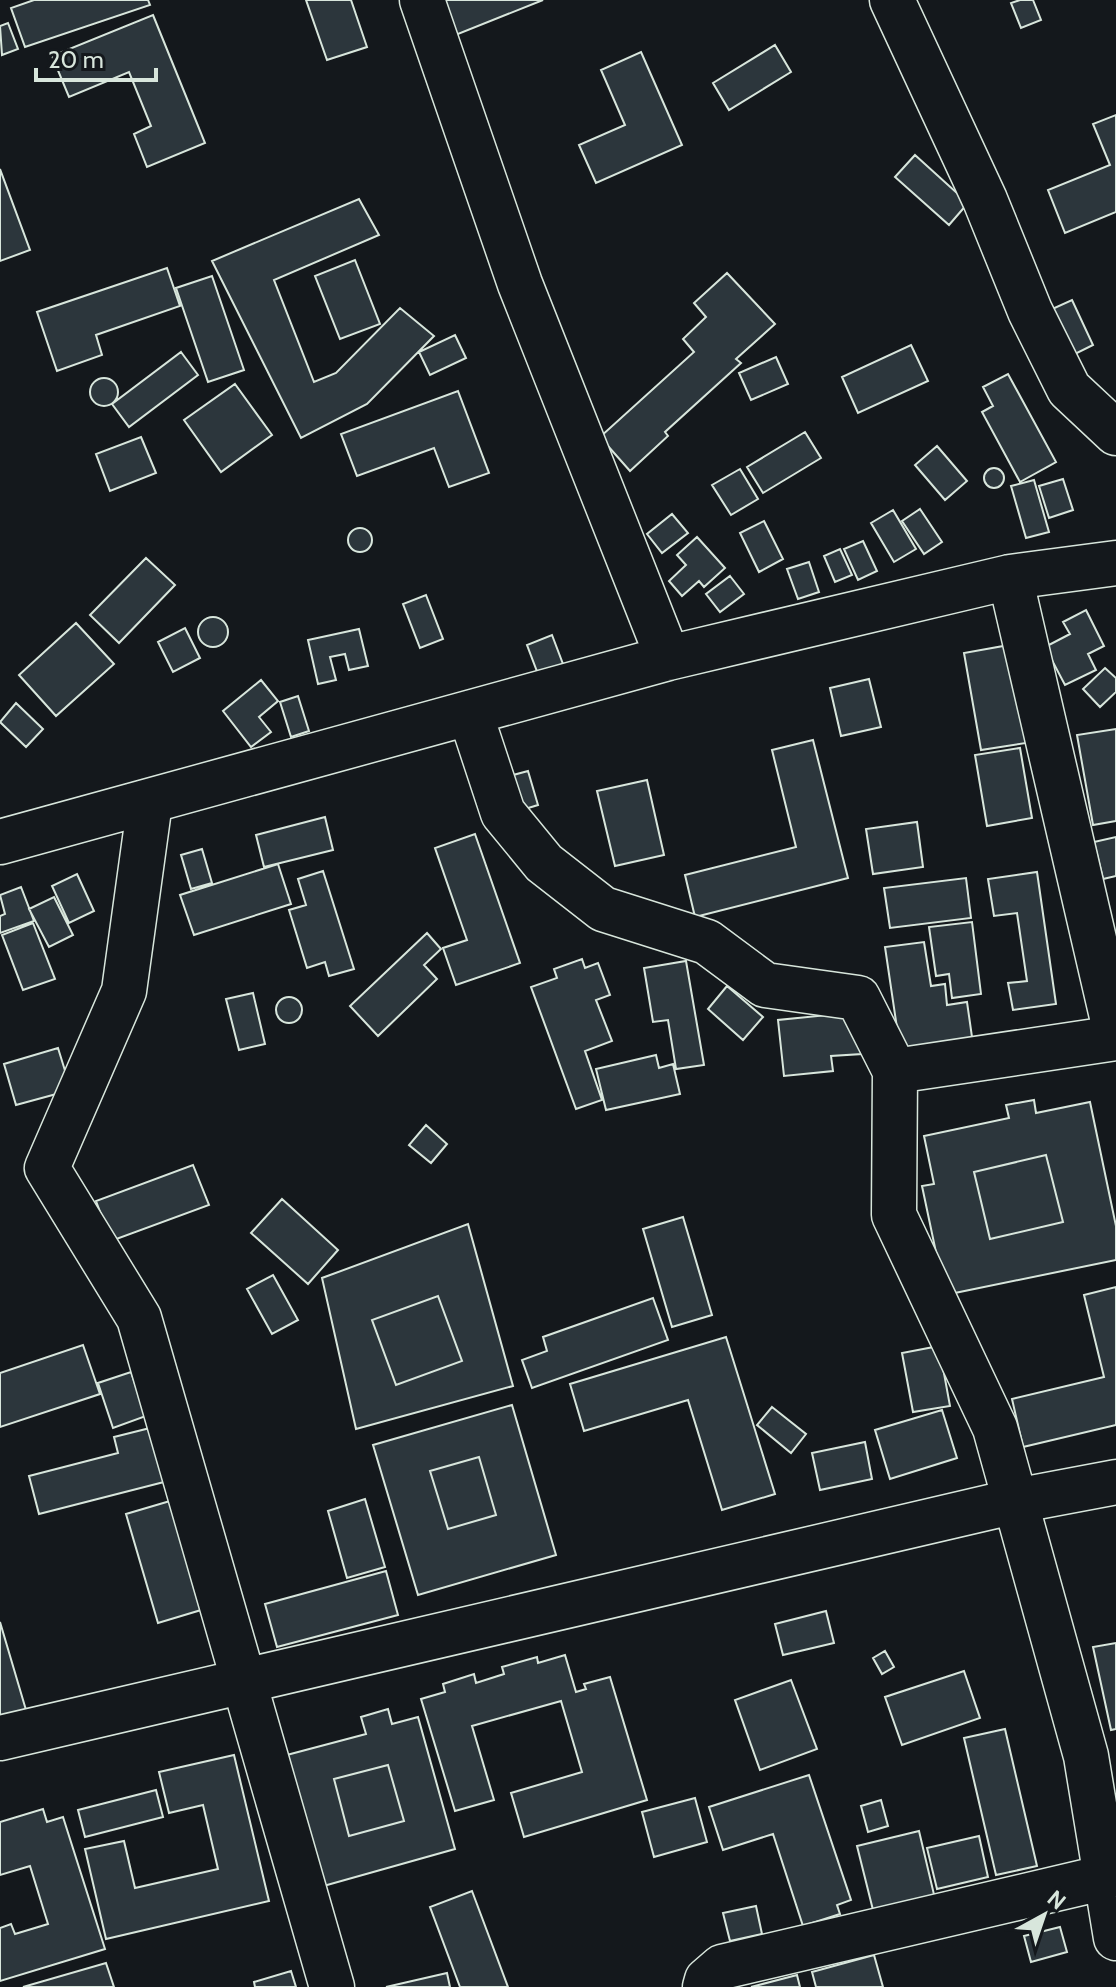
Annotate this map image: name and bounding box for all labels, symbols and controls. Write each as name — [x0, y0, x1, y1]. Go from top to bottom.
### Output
scale bar — [36, 32, 156, 82]
text: 20 m — [48, 45, 104, 74]
north arrow — [1004, 1875, 1084, 1955]
text: N — [1042, 1885, 1071, 1915]

